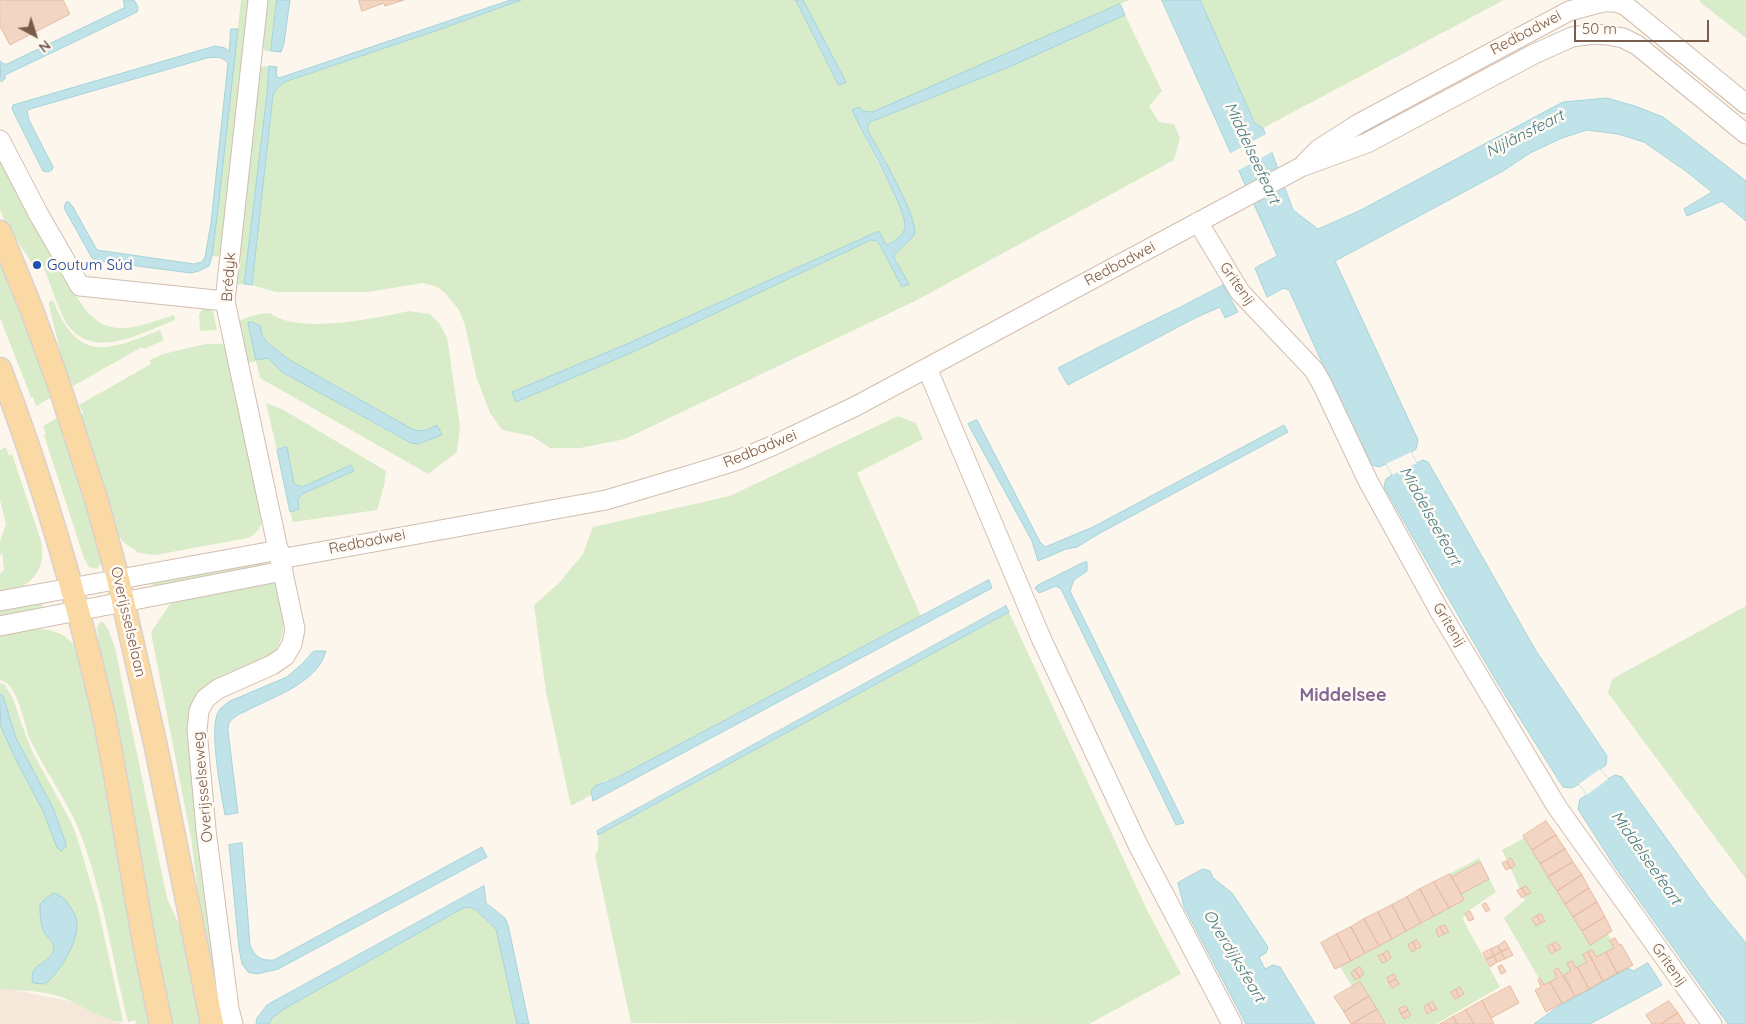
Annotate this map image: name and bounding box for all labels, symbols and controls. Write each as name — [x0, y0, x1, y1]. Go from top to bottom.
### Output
street label: Redbadwei — [1487, 7, 1565, 59]
north arrow — [10, 10, 60, 60]
scale bar — [1576, 10, 1711, 42]
text: 50 m — [1582, 19, 1617, 38]
text: N — [35, 36, 54, 57]
water label: Middelseefeart — [1220, 99, 1284, 207]
water label: Nijlânsfeart — [1483, 106, 1567, 162]
street label: Redbadwei — [1081, 238, 1159, 290]
street label: Brédyk — [218, 252, 240, 302]
place label: Goutum Súd — [47, 256, 132, 274]
marker: Goutum Súd — [31, 259, 43, 271]
street label: Gritenij — [1216, 259, 1258, 309]
street label: Redbadwei — [721, 426, 799, 472]
water label: Middelseefeart — [1395, 463, 1465, 569]
street label: Redbadwei — [327, 526, 407, 558]
street label: Overijsselselaan — [107, 565, 149, 679]
street label: Gritenij — [1429, 599, 1469, 651]
district label: Middelsee — [1300, 685, 1386, 707]
street label: Overijsselseweg — [189, 731, 217, 843]
water label: Middelseefeart — [1607, 807, 1685, 909]
water label: Overdijksfeart — [1199, 906, 1269, 1006]
street label: Gritenij — [1648, 940, 1690, 990]

